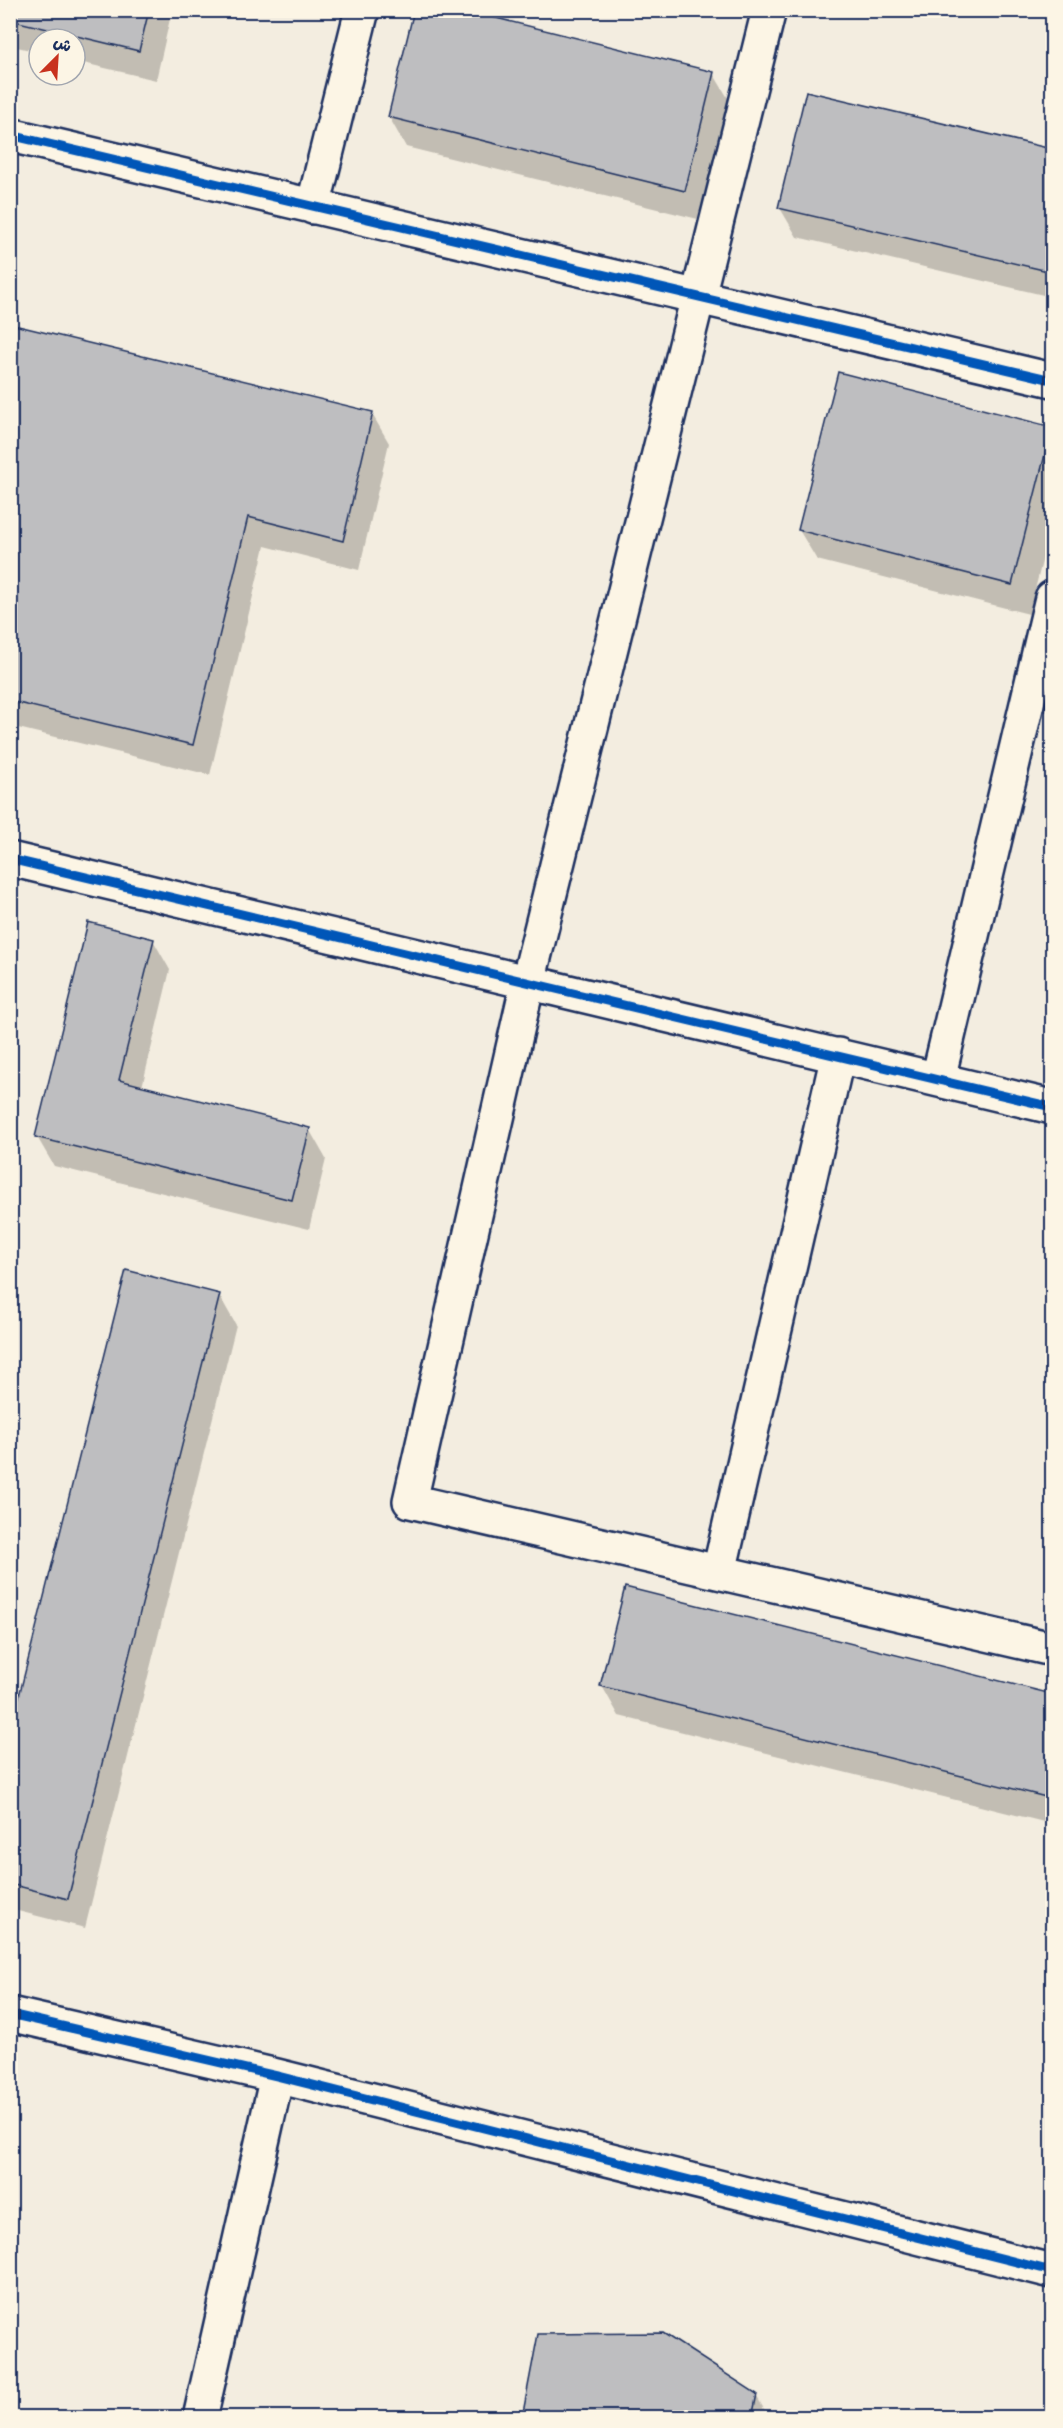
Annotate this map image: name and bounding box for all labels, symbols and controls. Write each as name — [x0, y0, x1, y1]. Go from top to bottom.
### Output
north arrow — [27, 27, 87, 87]
text: ش — [49, 27, 77, 61]

